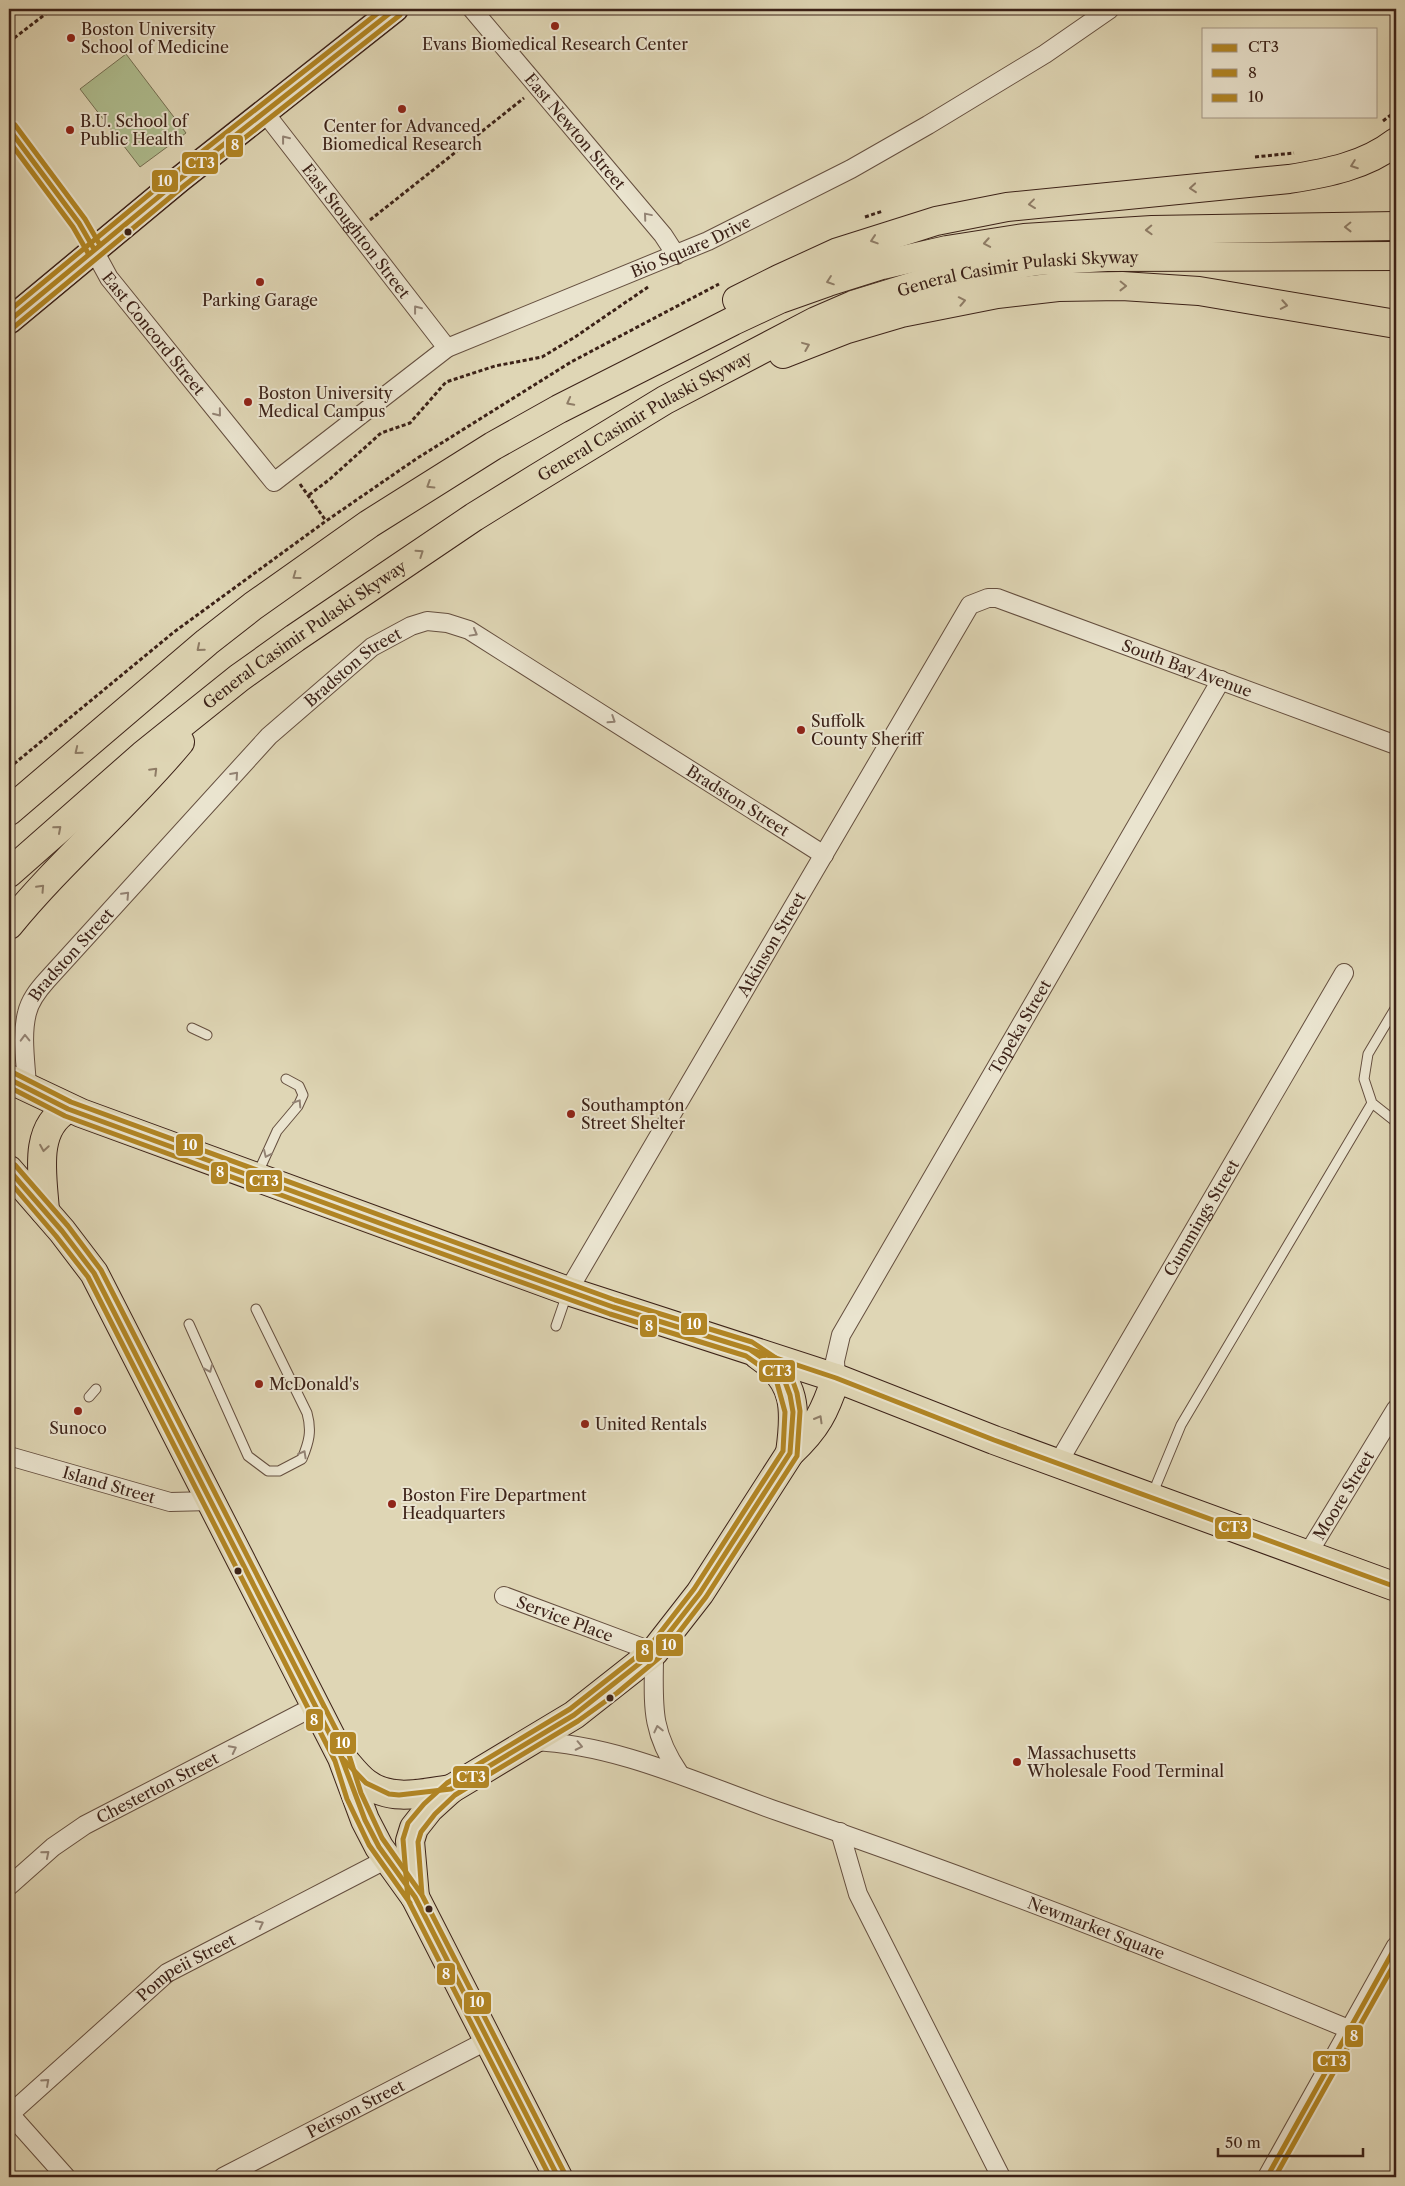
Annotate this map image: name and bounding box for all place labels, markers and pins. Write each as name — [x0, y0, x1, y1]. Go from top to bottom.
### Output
place label: Boston University School of Medicine — [81, 19, 229, 57]
marker: Evans Biomedical Research Center — [549, 20, 561, 32]
marker: Boston University School of Medicine — [65, 32, 77, 44]
place label: Evans Biomedical Research Center — [422, 34, 688, 54]
marker: Center for Advanced Biomedical Research — [396, 103, 408, 115]
place label: B.U. School of Public Health — [80, 111, 190, 149]
place label: Center for Advanced Biomedical Research — [322, 116, 482, 154]
marker: B.U. School of Public Health — [64, 124, 76, 136]
unlabelled marker — [123, 227, 133, 237]
marker: Parking Garage — [254, 276, 266, 288]
place label: Parking Garage — [202, 290, 318, 310]
place label: Boston University Medical Campus — [258, 383, 394, 421]
marker: Boston University Medical Campus — [242, 396, 254, 408]
place label: Suffolk County Sheriff — [811, 711, 925, 749]
marker: Suffolk County Sheriff — [795, 724, 807, 736]
place label: Southampton Street Shelter — [581, 1095, 686, 1133]
marker: Southampton Street Shelter — [565, 1108, 577, 1120]
place label: McDonald's — [269, 1374, 359, 1394]
marker: McDonald's — [253, 1378, 265, 1390]
marker: Sunoco — [72, 1405, 84, 1417]
place label: United Rentals — [595, 1414, 707, 1434]
place label: Sunoco — [49, 1418, 107, 1438]
marker: United Rentals — [579, 1418, 591, 1430]
place label: Boston Fire Department Headquarters — [402, 1485, 587, 1523]
marker: Boston Fire Department Headquarters — [386, 1498, 398, 1510]
unlabelled marker — [233, 1566, 243, 1576]
unlabelled marker — [605, 1693, 615, 1703]
place label: Massachusetts Wholesale Food Terminal — [1026, 1743, 1224, 1781]
marker: Massachusetts Wholesale Food Terminal — [1011, 1756, 1023, 1768]
unlabelled marker — [424, 1904, 434, 1914]

